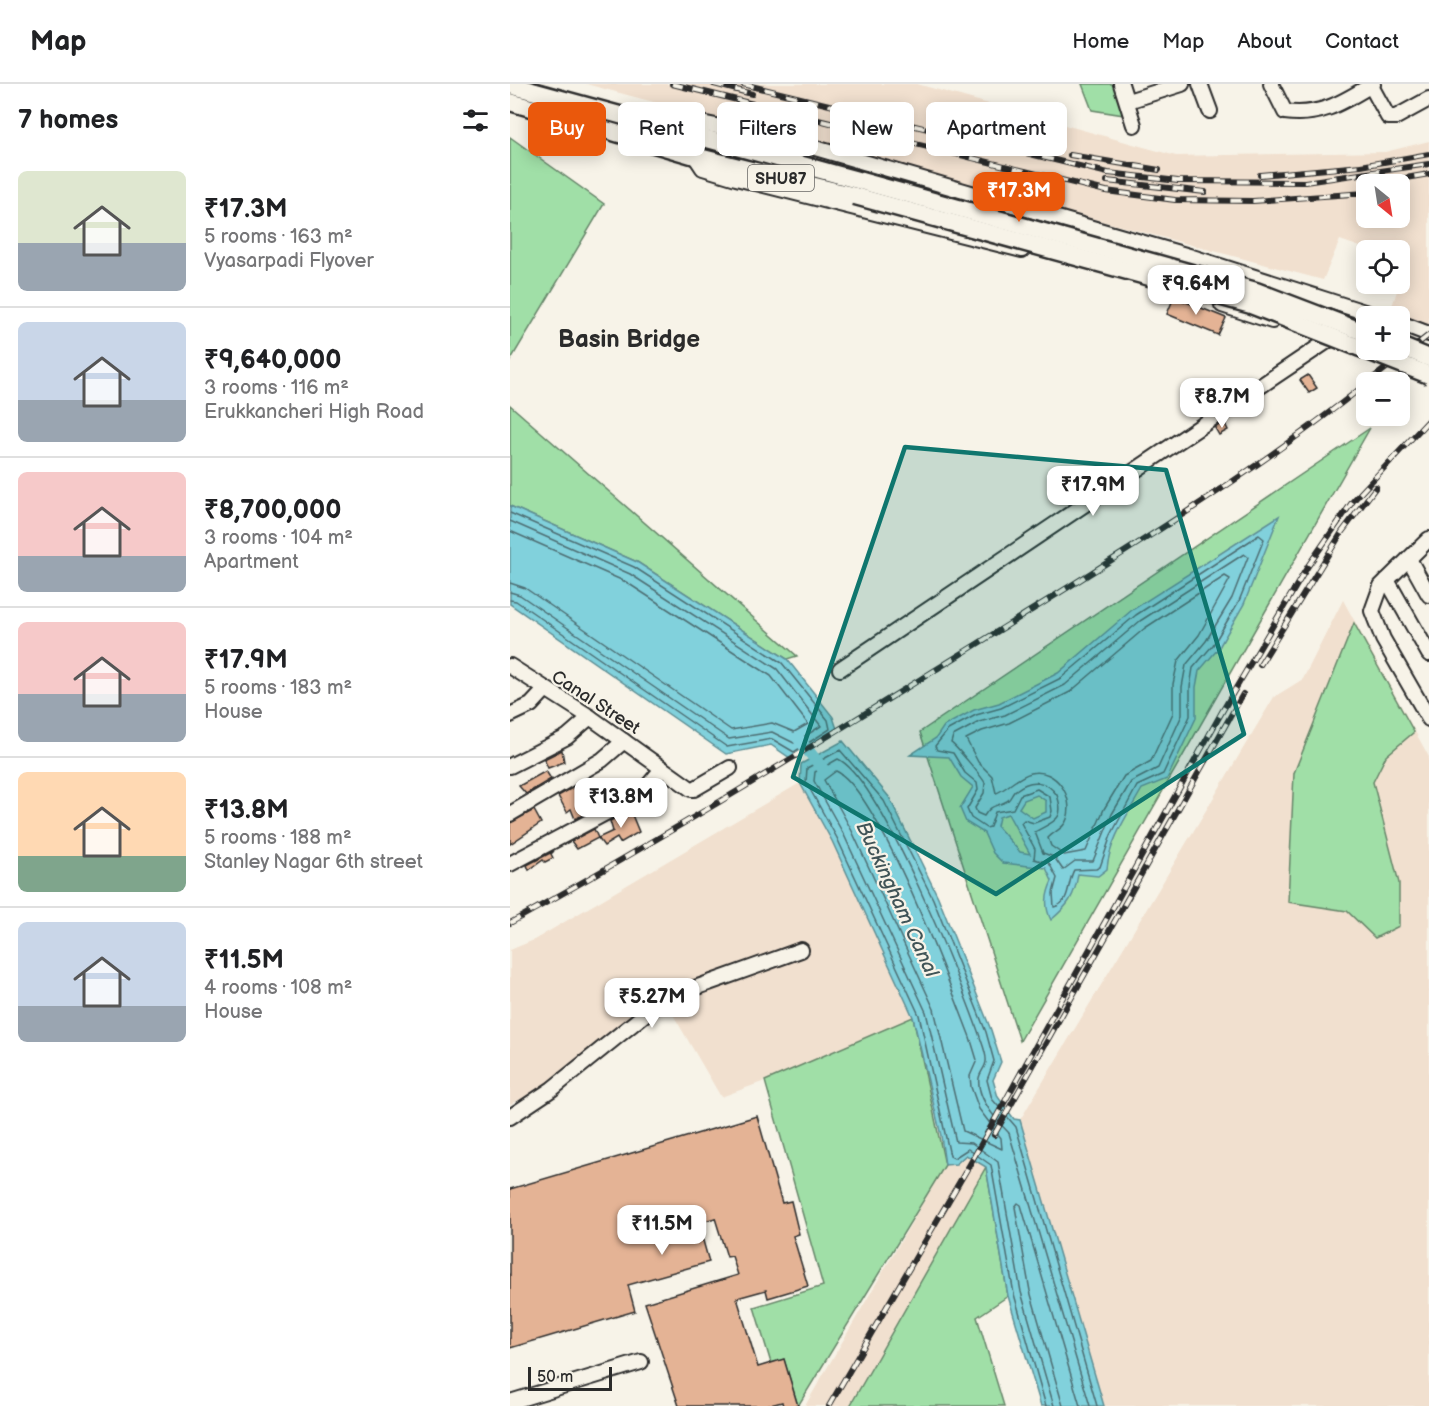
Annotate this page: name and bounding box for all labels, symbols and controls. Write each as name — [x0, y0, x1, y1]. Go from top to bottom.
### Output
text: Map — [30, 25, 86, 58]
text: Home — [1072, 29, 1129, 54]
text: Map — [1162, 29, 1204, 54]
text: About — [1237, 29, 1292, 54]
text: Contact — [1325, 29, 1399, 54]
chip: Buy — [528, 102, 606, 156]
chip: Rent — [618, 102, 705, 156]
chip: Filters — [717, 102, 818, 156]
chip: New — [830, 102, 914, 156]
chip: Apartment — [926, 102, 1067, 156]
icon: filters — [459, 104, 492, 137]
text: 7 homes — [18, 105, 118, 136]
road number: SHU87 — [748, 165, 814, 191]
pin: ₹17.3M — [970, 172, 1068, 223]
north arrow — [1356, 174, 1410, 228]
map controls — [1356, 174, 1410, 426]
text: ₹17.3M — [987, 179, 1051, 203]
text: ₹17.3M — [204, 194, 288, 225]
icon: home — [66, 195, 138, 267]
text: 5 rooms · 163 m² — [204, 225, 353, 249]
button: locate — [1356, 240, 1410, 294]
text: Vyasarpadi Flyover — [204, 249, 374, 273]
pin: ₹9.64M — [1147, 265, 1245, 316]
text: ₹9.64M — [1162, 272, 1230, 296]
button: + — [1356, 306, 1410, 360]
district label: Basin Bridge — [558, 325, 700, 354]
text: ₹9,640,000 — [204, 345, 342, 376]
icon: home — [66, 346, 138, 418]
button: − — [1356, 372, 1410, 426]
text: 3 rooms · 116 m² — [204, 376, 349, 400]
pin: ₹8.7M — [1180, 378, 1264, 429]
text: ₹8.7M — [1194, 385, 1250, 409]
text: Erukkancheri High Road — [204, 400, 424, 424]
pin: ₹17.9M — [1044, 466, 1142, 517]
text: ₹17.9M — [1061, 473, 1125, 497]
text: ₹8,700,000 — [204, 495, 341, 526]
icon: home — [66, 496, 138, 568]
text: 3 rooms · 104 m² — [204, 526, 353, 550]
text: Apartment — [204, 550, 299, 574]
text: ₹17.9M — [204, 645, 288, 676]
icon: home — [66, 646, 138, 718]
street label: Canal Street — [548, 666, 644, 739]
text: 5 rooms · 183 m² — [204, 676, 352, 700]
text: House — [204, 700, 263, 724]
pin: ₹13.8M — [572, 778, 670, 829]
text: ₹13.8M — [588, 785, 654, 809]
text: ₹13.8M — [204, 795, 289, 826]
icon: home — [66, 796, 138, 868]
water label: Buckingham Canal — [851, 818, 944, 982]
text: 5 rooms · 188 m² — [204, 826, 352, 850]
text: Stanley Nagar 6th street — [204, 850, 423, 874]
text: ₹11.5M — [204, 945, 284, 976]
icon: home — [66, 946, 138, 1018]
text: 4 rooms · 108 m² — [204, 976, 352, 1000]
pin: ₹5.27M — [603, 978, 701, 1029]
text: ₹5.27M — [618, 985, 686, 1009]
text: House — [204, 1000, 263, 1024]
pin: ₹11.5M — [613, 1205, 711, 1256]
text: ₹11.5M — [631, 1212, 693, 1236]
scale bar — [528, 1364, 612, 1392]
text: 50 m — [537, 1368, 573, 1387]

